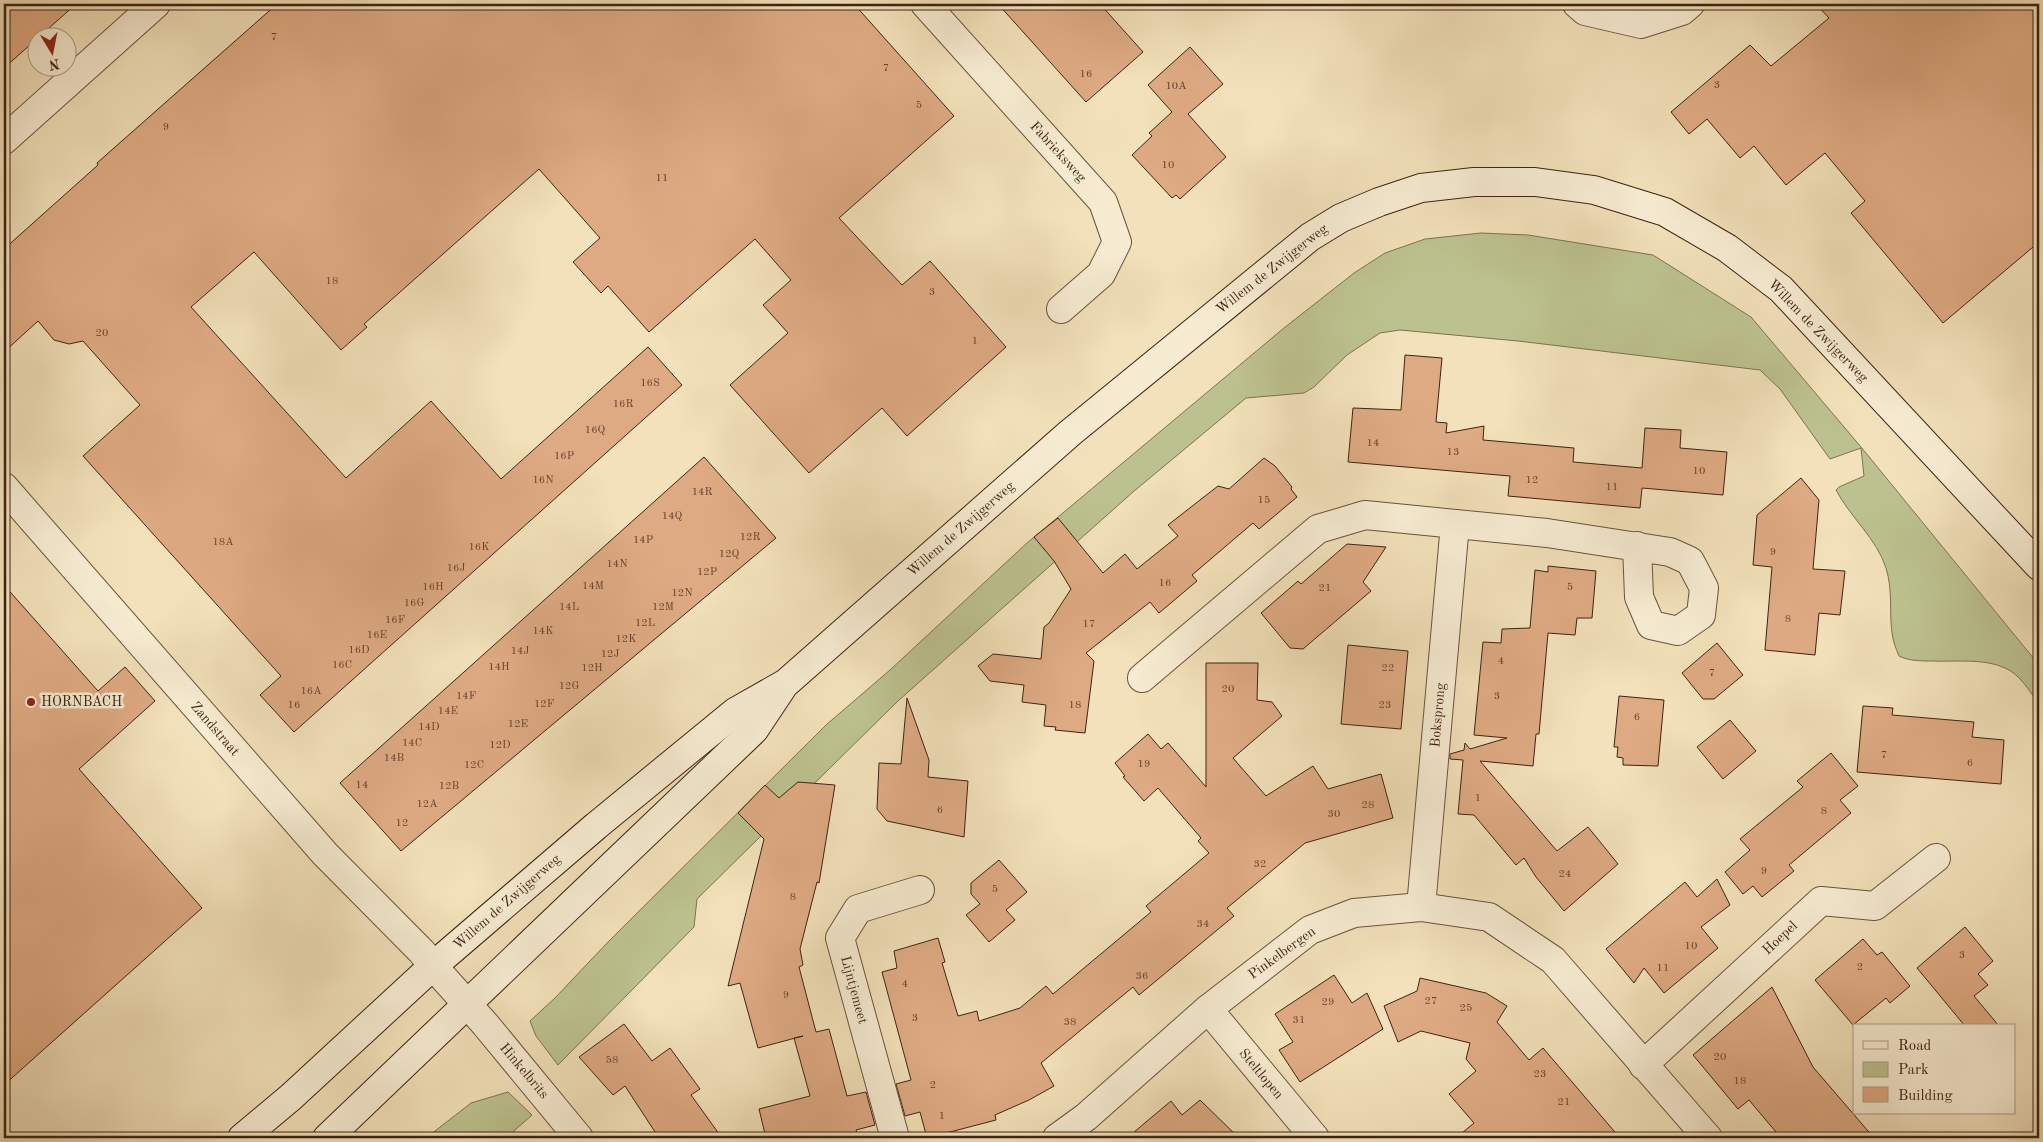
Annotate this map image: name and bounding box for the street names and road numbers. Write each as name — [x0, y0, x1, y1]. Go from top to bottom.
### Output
street label: Fabrieksweg — [1027, 119, 1089, 185]
street label: Willem de Zwijgerweg — [1214, 221, 1331, 317]
street label: Willem de Zwijgerweg — [1765, 277, 1871, 385]
street label: Willem de Zwijgerweg — [905, 478, 1018, 579]
street label: Boksprong — [1428, 682, 1448, 748]
street label: Zandstraat — [188, 699, 242, 759]
street label: Willem de Zwijgerweg — [451, 851, 564, 952]
street label: Hoepel — [1760, 918, 1800, 957]
street label: Pinkelbergen — [1246, 924, 1319, 982]
street label: Lijntjemeet — [838, 954, 870, 1026]
street label: Hinkelbrits — [497, 1041, 551, 1101]
street label: Steltlopen — [1236, 1046, 1286, 1102]

